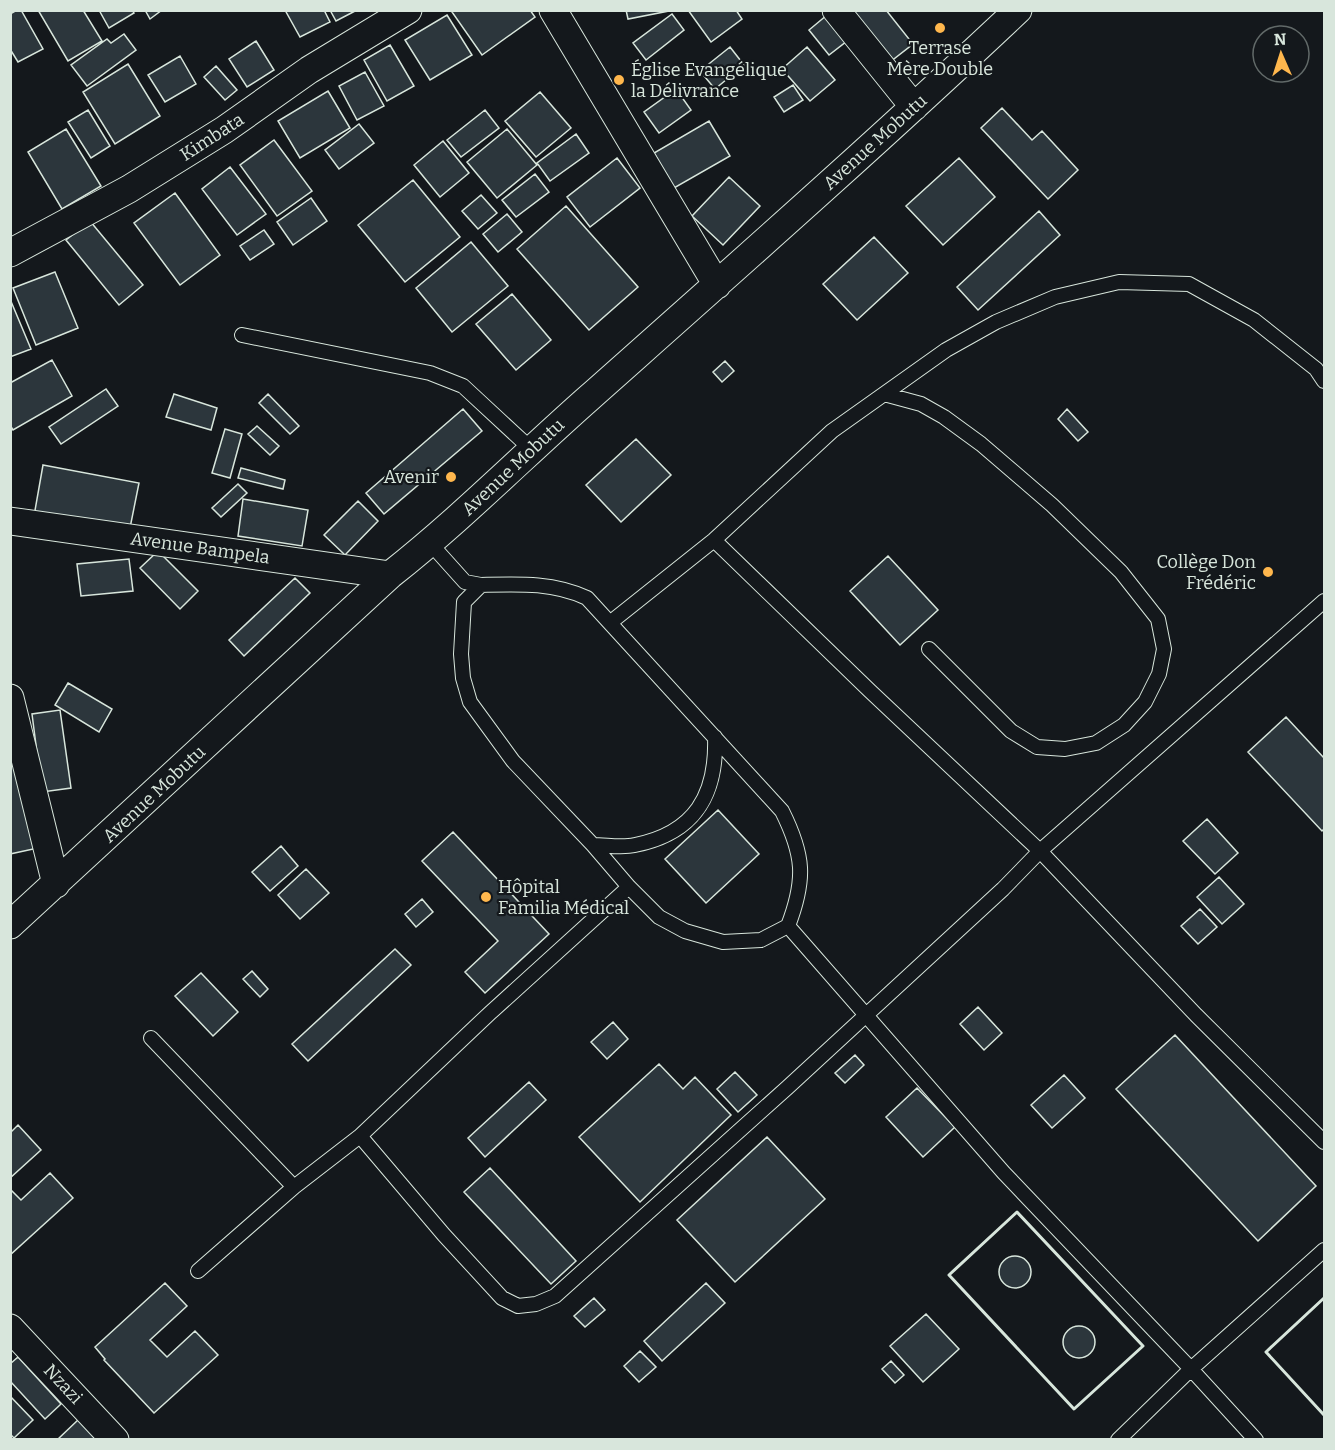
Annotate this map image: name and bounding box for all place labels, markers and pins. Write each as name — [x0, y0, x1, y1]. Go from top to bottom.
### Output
marker: Terrase Mère Double — [933, 21, 947, 35]
place label: Terrase Mère Double — [887, 37, 993, 80]
place label: Église Evangélique la Délivrance — [631, 58, 787, 102]
marker: Église Evangélique la Délivrance — [612, 73, 626, 87]
place label: Avenir — [383, 466, 439, 488]
marker: Avenir — [444, 470, 458, 484]
place label: Collège Don Frédéric — [1156, 551, 1257, 594]
marker: Collège Don Frédéric — [1261, 565, 1275, 579]
place label: Hôpital Familia Médical — [498, 876, 629, 919]
marker: Hôpital Familia Médical — [479, 890, 493, 904]

